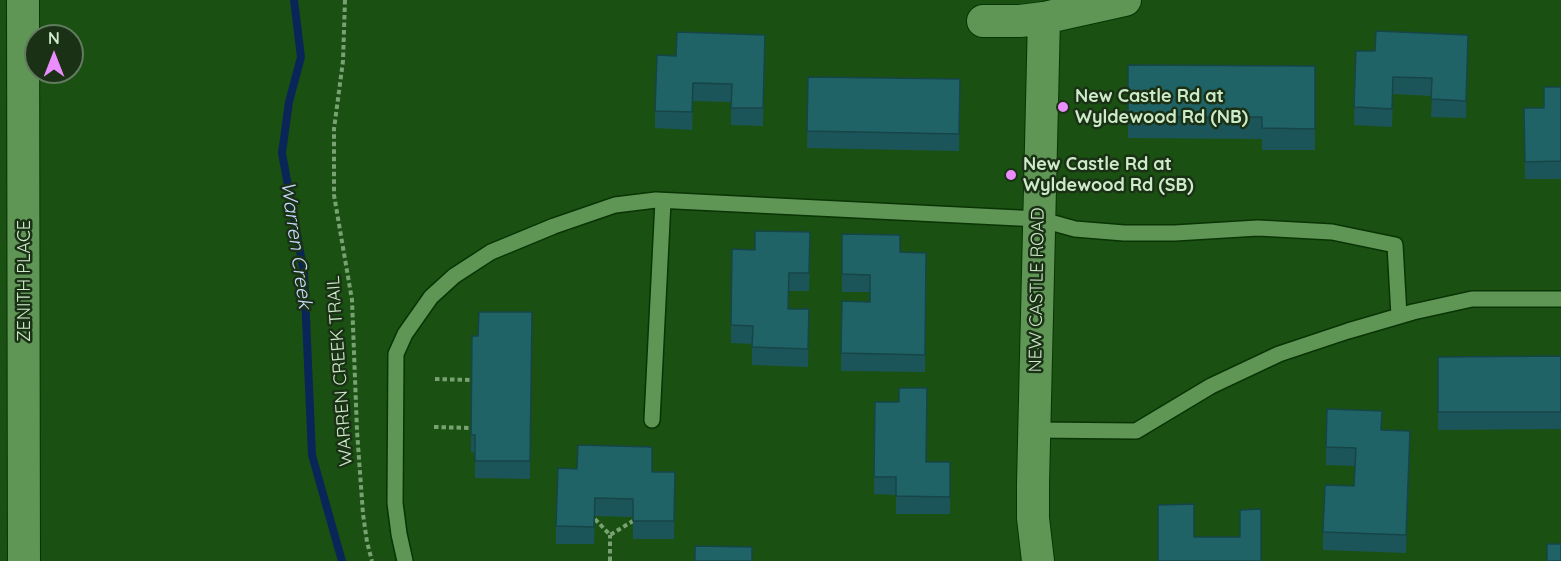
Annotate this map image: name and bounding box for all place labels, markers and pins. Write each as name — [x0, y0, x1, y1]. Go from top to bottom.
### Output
place label: New Castle Rd at Wyldewood Rd (NB) — [1075, 86, 1248, 128]
marker: New Castle Rd at Wyldewood Rd (NB) — [1056, 100, 1070, 114]
place label: New Castle Rd at Wyldewood Rd (SB) — [1023, 154, 1194, 196]
marker: New Castle Rd at Wyldewood Rd (SB) — [1004, 168, 1018, 182]

